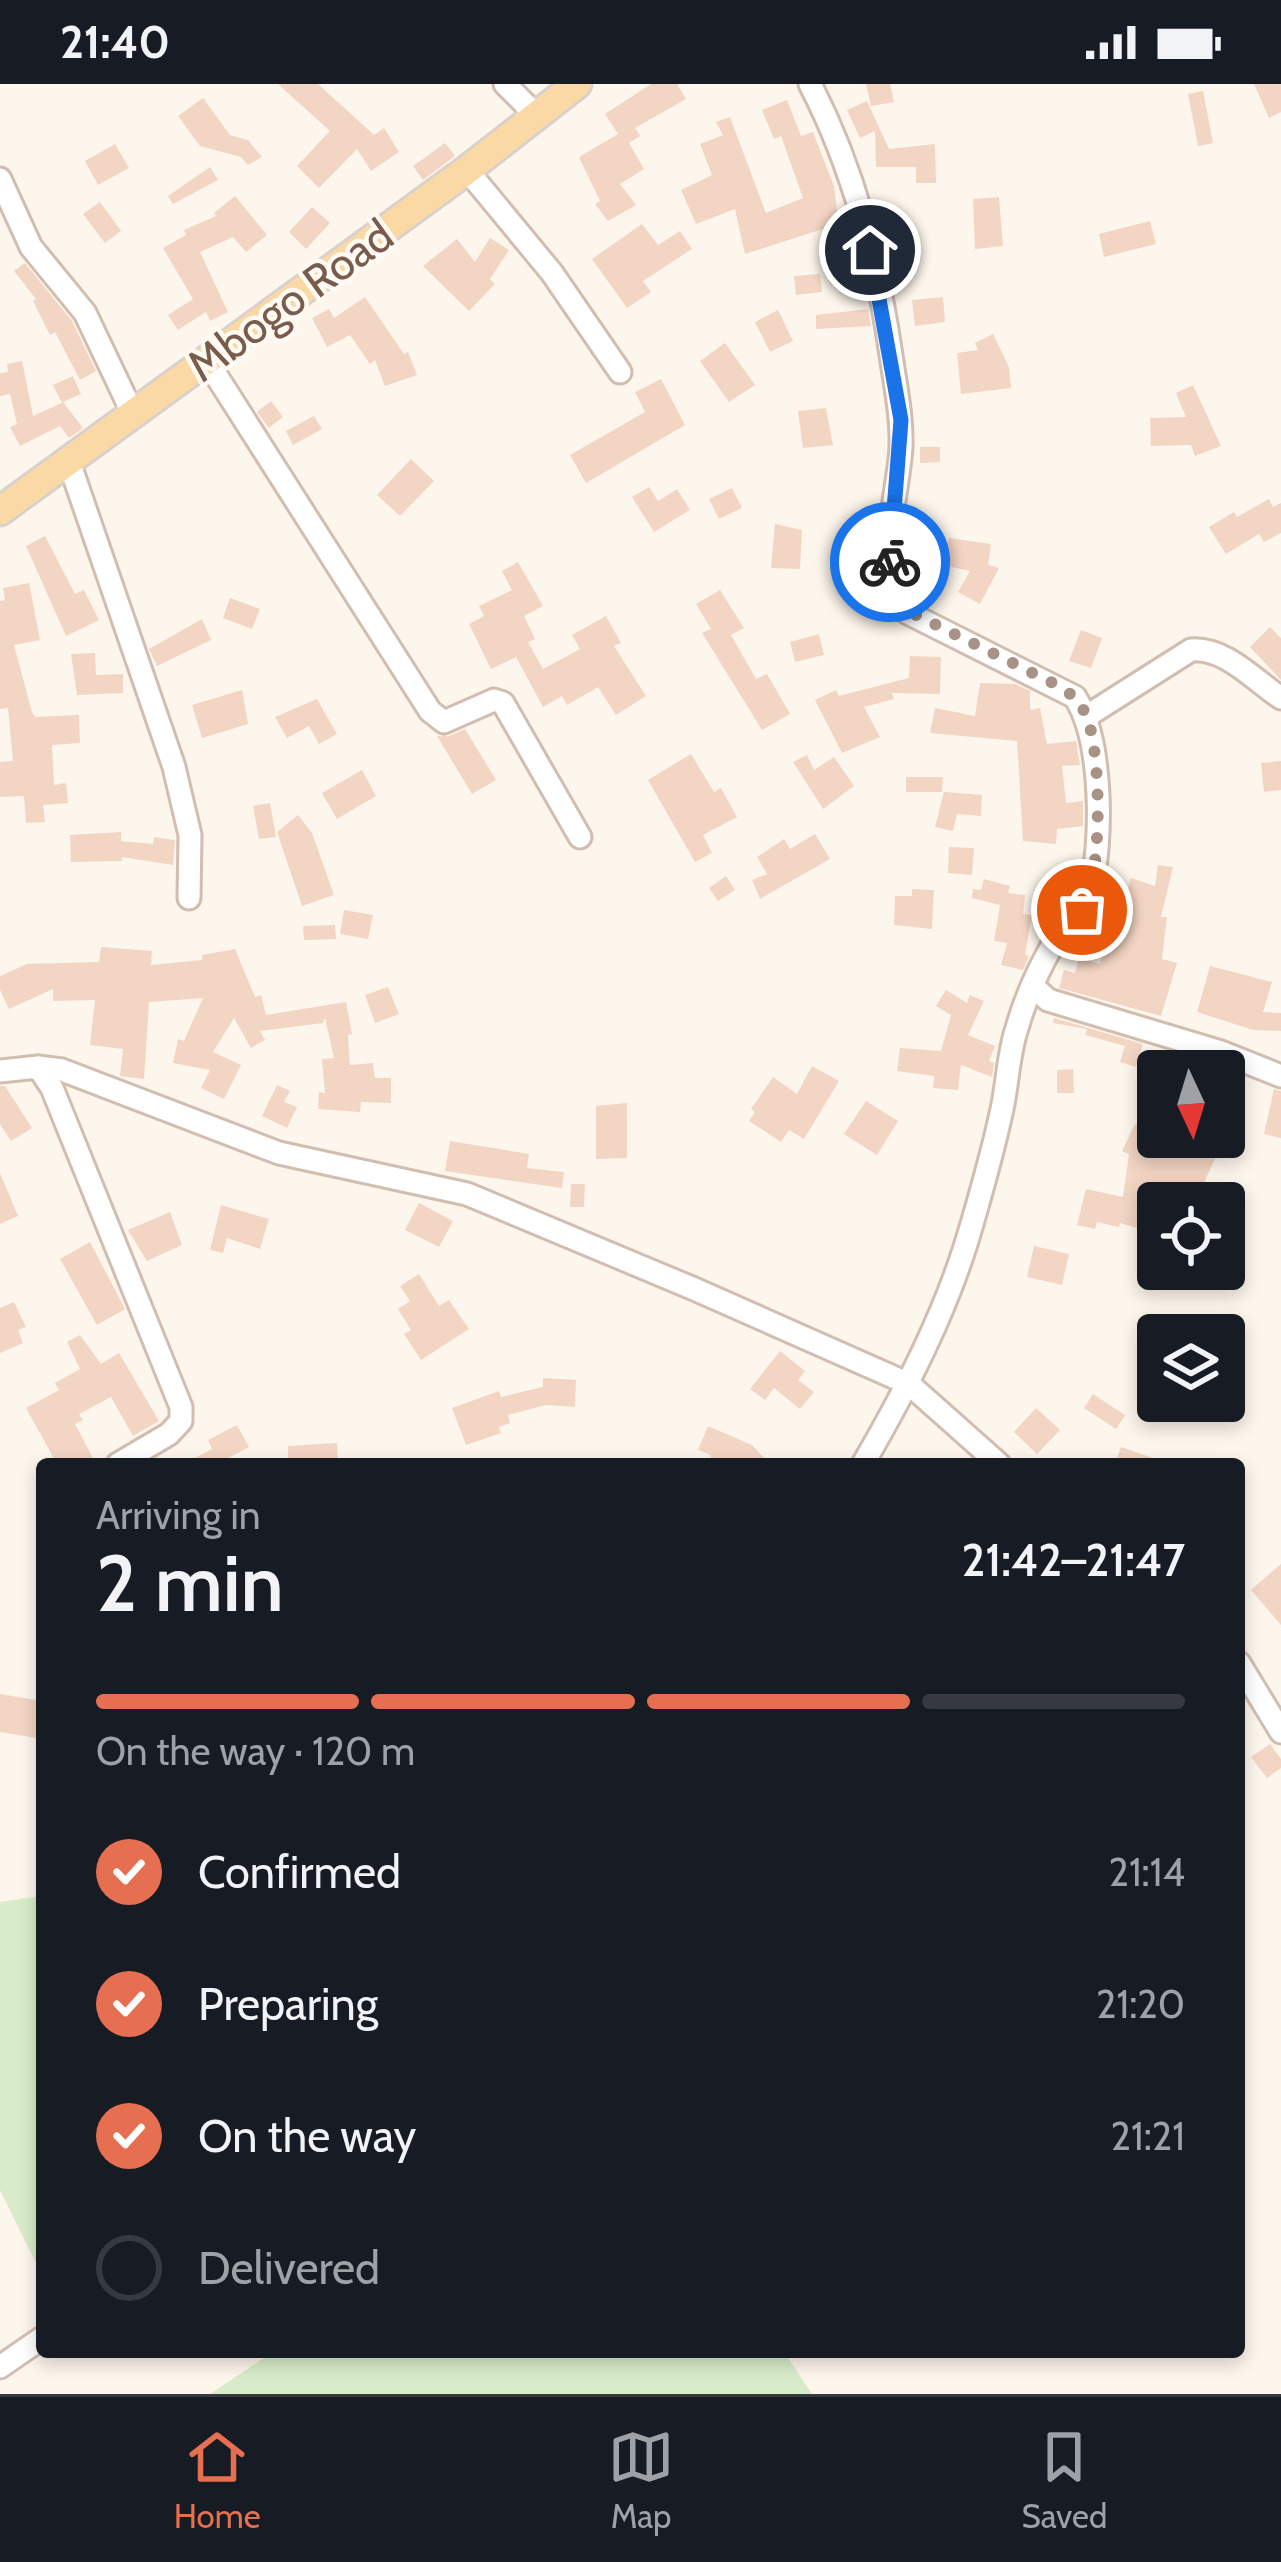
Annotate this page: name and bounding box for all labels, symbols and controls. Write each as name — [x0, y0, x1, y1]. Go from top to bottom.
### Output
text: 21:40 — [60, 15, 170, 69]
pin — [819, 199, 921, 301]
street label: Mbogo Road — [177, 207, 403, 393]
icon: home — [837, 217, 903, 283]
courier — [830, 502, 950, 622]
icon: bike — [857, 529, 923, 595]
pin — [1031, 859, 1133, 961]
icon: bag — [1049, 877, 1115, 943]
north arrow — [1137, 1050, 1245, 1158]
map controls — [1137, 1050, 1245, 1422]
button: locate — [1137, 1182, 1245, 1290]
button: layers — [1137, 1314, 1245, 1422]
text: Arriving in — [96, 1491, 260, 1539]
text: 21:42–21:47 — [962, 1533, 1185, 1587]
text: 2 min — [96, 1536, 284, 1631]
text: On the way · 120 m — [96, 1727, 415, 1775]
icon: check — [96, 1839, 162, 1905]
text: Confirmed — [198, 1845, 401, 1899]
text: 21:14 — [1108, 1848, 1185, 1896]
icon: check — [96, 1971, 162, 2037]
text: Preparing — [198, 1977, 378, 2031]
text: 21:20 — [1096, 1980, 1185, 2028]
icon: check — [96, 2103, 162, 2169]
text: On the way — [198, 2109, 416, 2163]
text: 21:21 — [1111, 2112, 1185, 2160]
text: Delivered — [198, 2241, 380, 2295]
tab: Home — [174, 2424, 261, 2536]
tab: Map — [608, 2424, 674, 2536]
tab: Saved — [1022, 2424, 1107, 2536]

